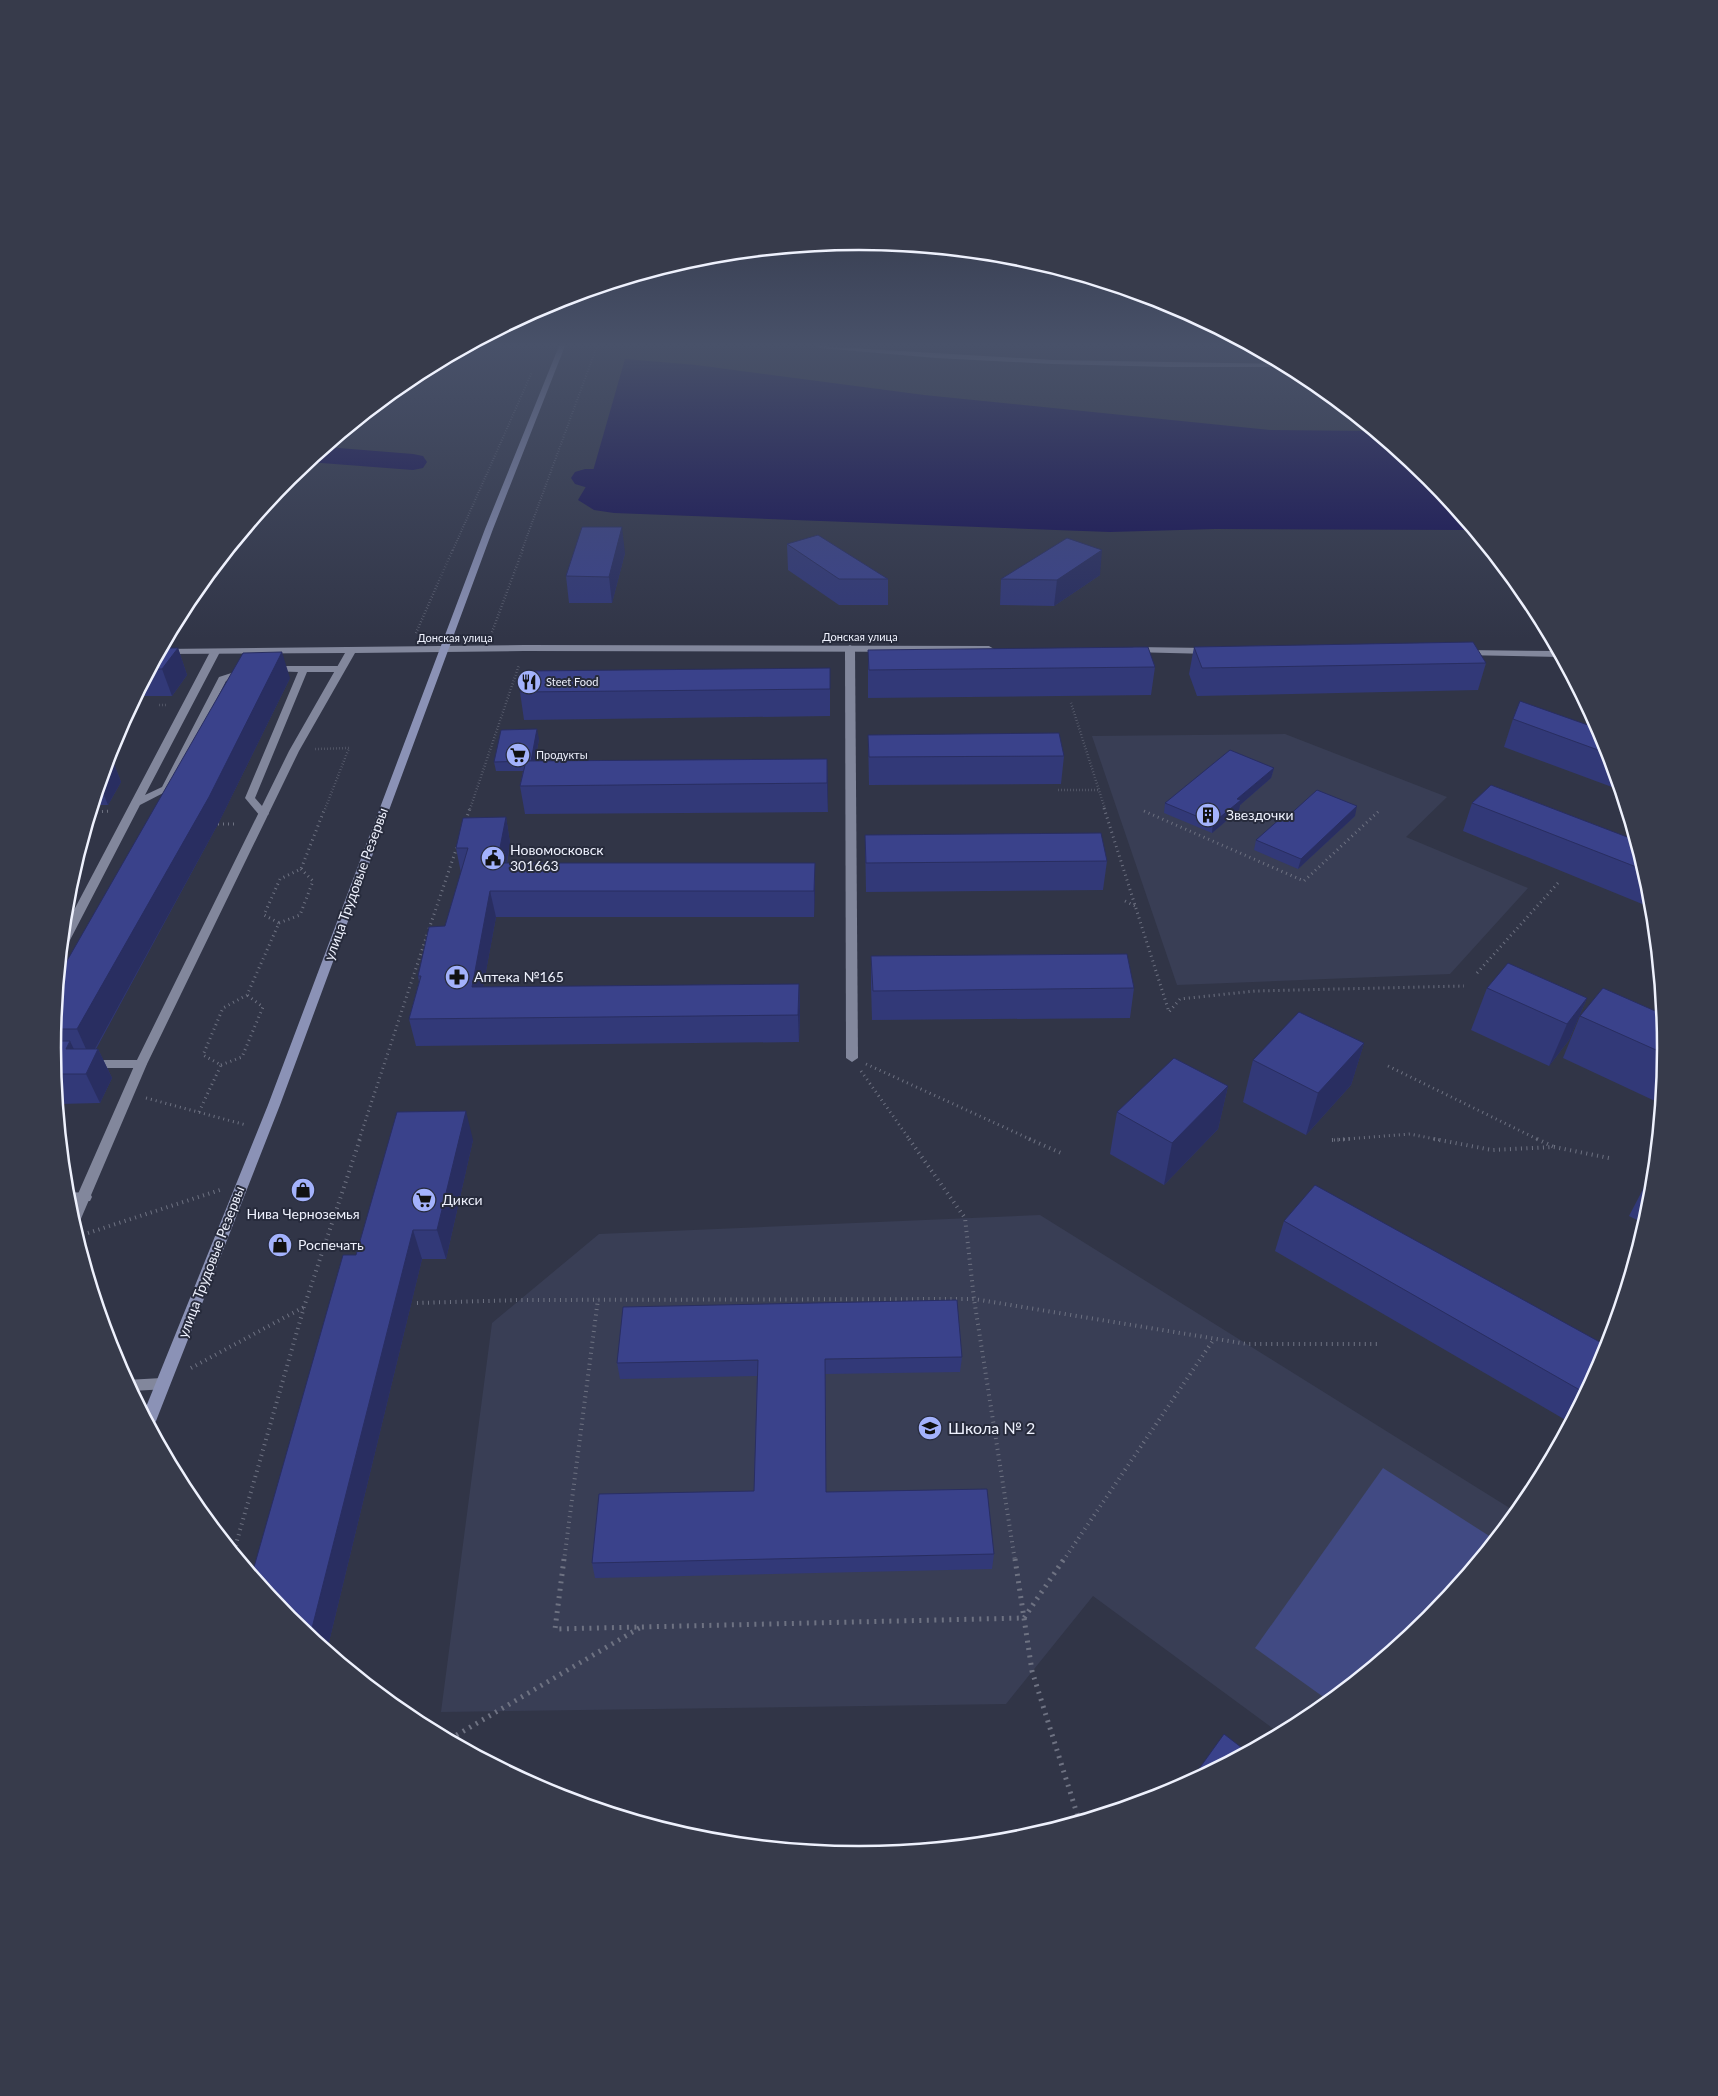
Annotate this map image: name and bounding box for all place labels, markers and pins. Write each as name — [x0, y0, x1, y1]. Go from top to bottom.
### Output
restaurant icon: Steet Food — [516, 669, 542, 695]
place label: Steet Food — [546, 675, 598, 688]
supermarket icon: Продукты — [505, 742, 531, 768]
place label: Продукты — [536, 748, 588, 761]
building icon: Звездочки — [1195, 802, 1221, 828]
place label: Звездочки — [1226, 806, 1293, 823]
place label: Новомосковск 301663 — [510, 841, 604, 874]
public building icon: Новомосковск 301663 — [480, 845, 506, 871]
pharmacy icon: Аптека №165 — [444, 964, 470, 990]
place label: Аптека №165 — [474, 968, 564, 985]
shop icon: Нива Черноземья — [290, 1177, 316, 1203]
supermarket icon: Дикси — [411, 1187, 437, 1213]
place label: Дикси — [442, 1191, 483, 1208]
place label: Нива Черноземья — [246, 1205, 360, 1222]
shop icon: Роспечать — [267, 1232, 293, 1258]
place label: Роспечать — [298, 1236, 364, 1253]
school or university icon: Школа № 2 — [917, 1415, 943, 1441]
place label: Школа № 2 — [948, 1418, 1035, 1437]

